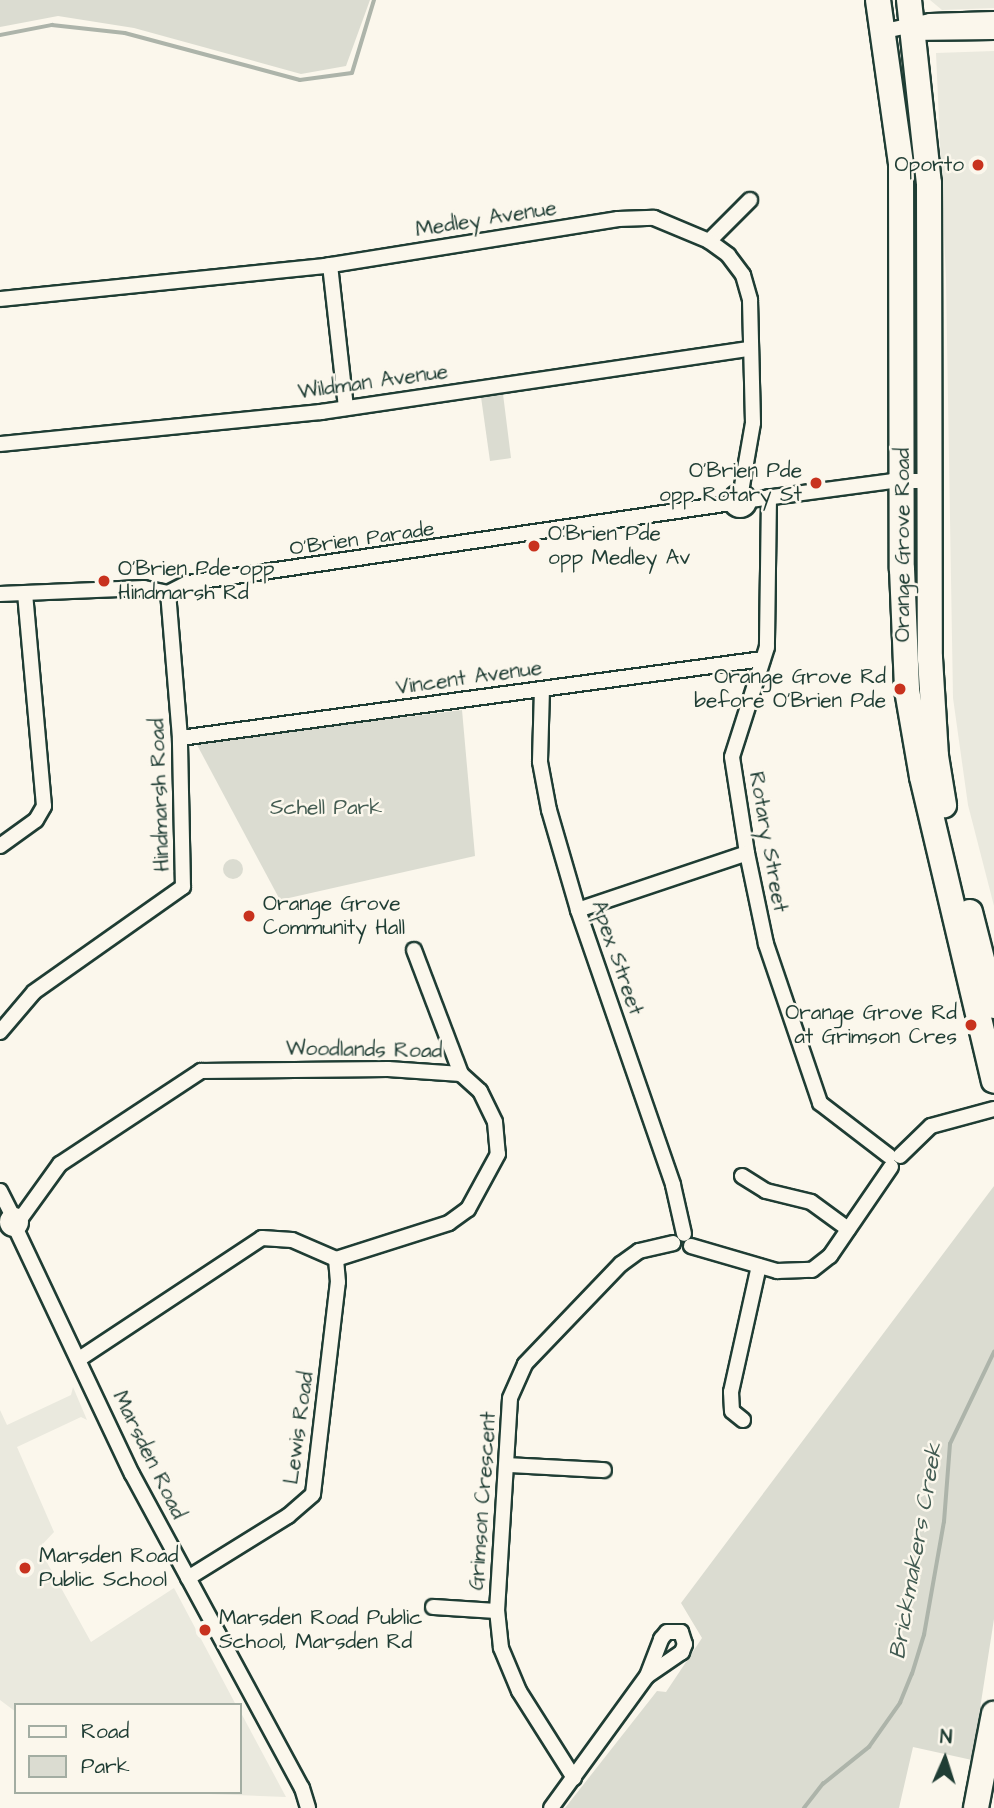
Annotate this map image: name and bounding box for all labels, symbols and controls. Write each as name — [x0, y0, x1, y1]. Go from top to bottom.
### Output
place label: Oporto — [895, 152, 964, 178]
marker: Oporto — [970, 157, 986, 173]
street label: Medley Avenue — [414, 195, 558, 243]
street label: Wildman Avenue — [296, 359, 450, 405]
street label: Orange Grove Road — [890, 448, 916, 642]
place label: O'Brien Pde opp Rotary St — [659, 458, 802, 508]
marker: O'Brien Pde opp Rotary St — [808, 475, 824, 491]
street label: O'Brien Parade — [288, 516, 436, 562]
place label: O'Brien Pde opp Medley Av — [548, 521, 690, 571]
marker: O'Brien Pde opp Medley Av — [526, 538, 542, 554]
place label: O'Brien Pde opp Hindmarsh Rd — [118, 556, 275, 606]
marker: O'Brien Pde opp Hindmarsh Rd — [96, 573, 112, 589]
street label: Vincent Avenue — [394, 655, 544, 701]
place label: Orange Grove Rd before O'Brien Pde — [694, 664, 886, 714]
marker: Orange Grove Rd before O'Brien Pde — [892, 681, 908, 697]
street label: Hindmarsh Road — [145, 718, 175, 872]
street label: Rotary Street — [743, 770, 793, 914]
park label: Schell Park — [270, 795, 382, 821]
place label: Orange Grove Community Hall — [263, 891, 405, 941]
street label: Apex Street — [586, 897, 648, 1019]
marker: Orange Grove Community Hall — [241, 908, 257, 924]
place label: Orange Grove Rd at Grimson Cres — [785, 1000, 957, 1050]
marker: Orange Grove Rd at Grimson Cres — [963, 1017, 979, 1033]
street label: Woodlands Road — [286, 1036, 442, 1064]
street label: Lewis Road — [279, 1370, 319, 1486]
street label: Marsden Road — [107, 1387, 191, 1523]
street label: Grimson Crescent — [464, 1411, 502, 1591]
water label: Brickmakers Creek — [883, 1441, 949, 1661]
place label: Marsden Road Public School — [39, 1543, 178, 1593]
marker: Marsden Road Public School — [17, 1560, 33, 1576]
place label: Marsden Road Public School, Marsden Rd — [219, 1605, 422, 1655]
marker: Marsden Road Public School, Marsden Rd — [197, 1622, 213, 1638]
legend — [14, 1703, 242, 1794]
text: Road — [81, 1717, 129, 1746]
north arrow — [910, 1724, 980, 1794]
text: N — [939, 1724, 953, 1751]
text: Park — [81, 1752, 130, 1781]

